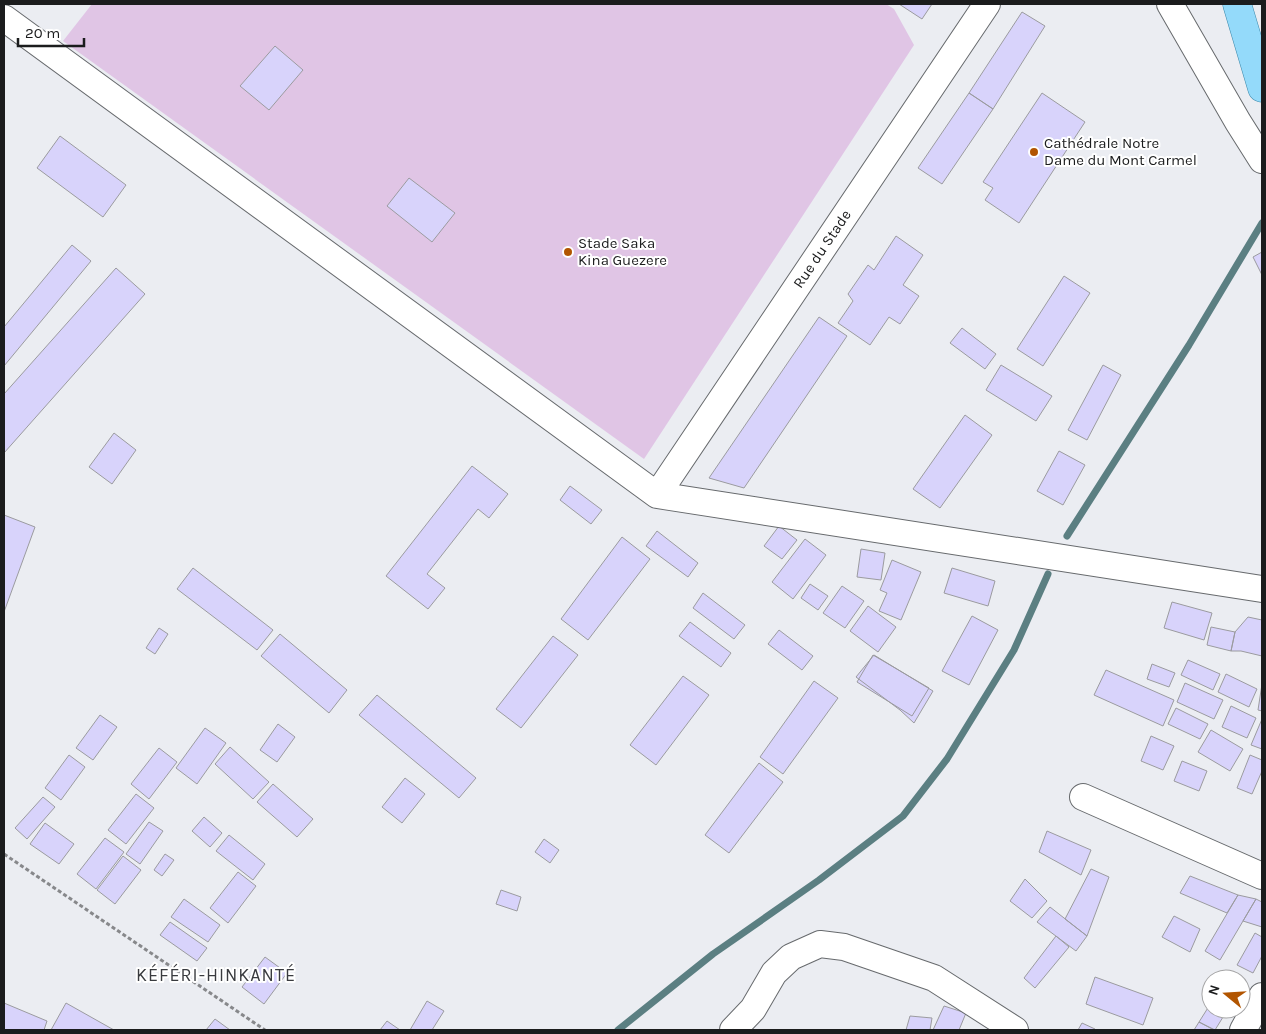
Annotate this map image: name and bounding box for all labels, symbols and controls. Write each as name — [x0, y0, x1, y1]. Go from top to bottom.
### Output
scale bar — [18, 15, 84, 47]
text: 20 m — [25, 24, 60, 42]
place label: Cathédrale Notre Dame du Mont Carmel — [1044, 134, 1197, 169]
marker: Cathédrale Notre Dame du Mont Carmel — [1028, 146, 1040, 158]
street label: Rue du Stade — [789, 206, 855, 292]
place label: Stade Saka Kina Guezere — [578, 234, 667, 269]
marker: Stade Saka Kina Guezere — [562, 246, 574, 258]
district label: KÉFÉRI-HINKANTÉ — [136, 963, 296, 986]
north arrow — [1201, 969, 1251, 1019]
text: N — [1204, 983, 1224, 998]

